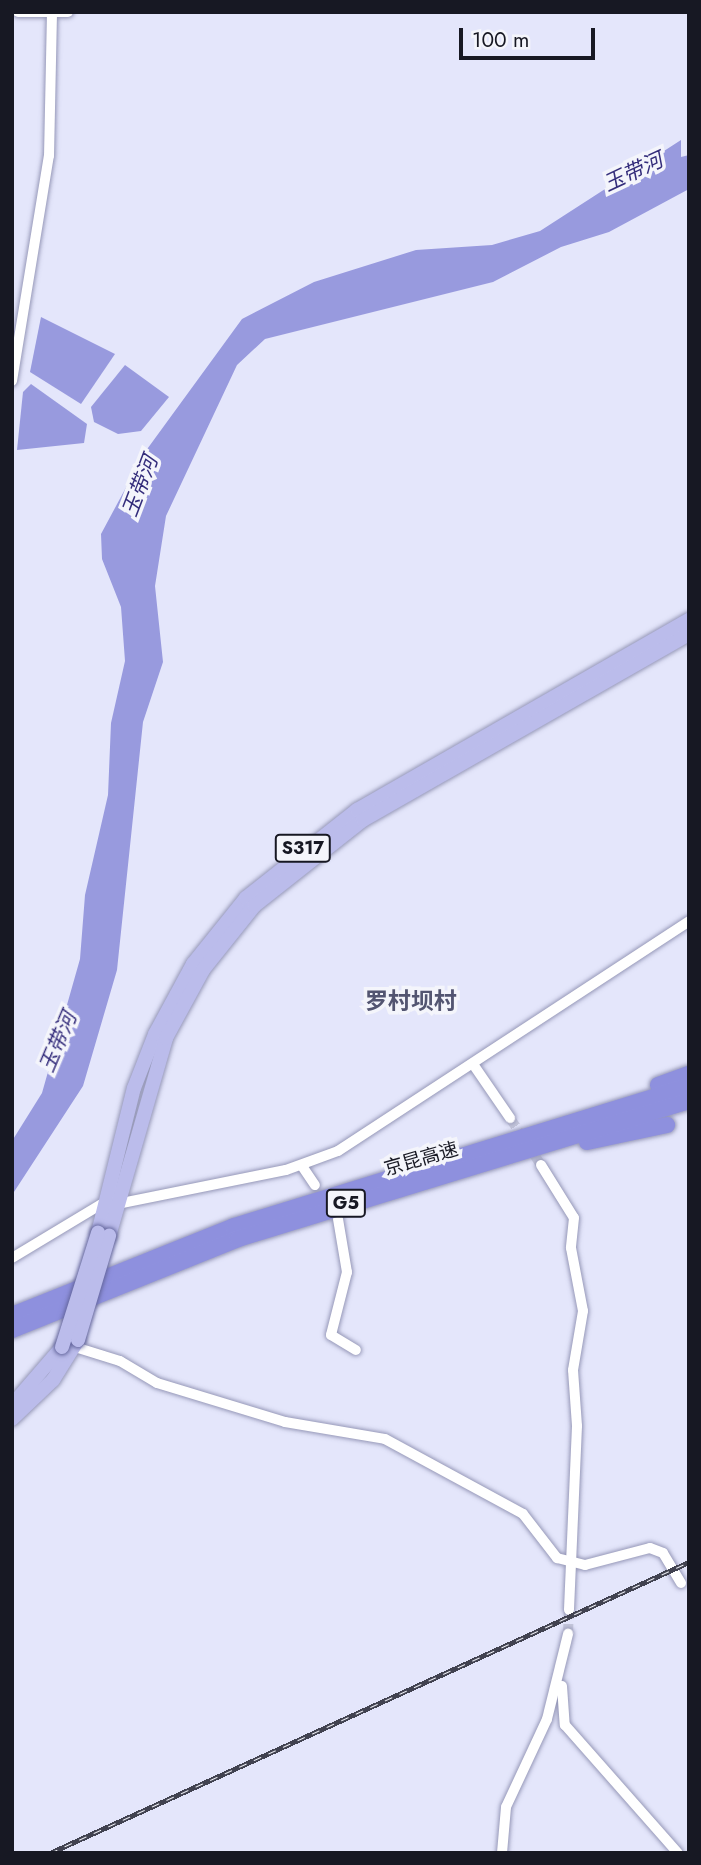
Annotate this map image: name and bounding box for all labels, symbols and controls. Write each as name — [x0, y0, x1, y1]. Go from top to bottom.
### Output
scale bar — [463, 14, 600, 58]
text: 100 m — [472, 25, 529, 55]
water label: 玉带河 — [599, 147, 667, 197]
water label: 玉带河 — [117, 452, 163, 520]
road number: S317 — [273, 834, 333, 862]
district label: 罗村坝村 — [365, 987, 457, 1015]
water label: 玉带河 — [34, 1008, 82, 1076]
street label: 京昆高速 — [381, 1138, 461, 1180]
road number: G5 — [325, 1188, 367, 1218]

